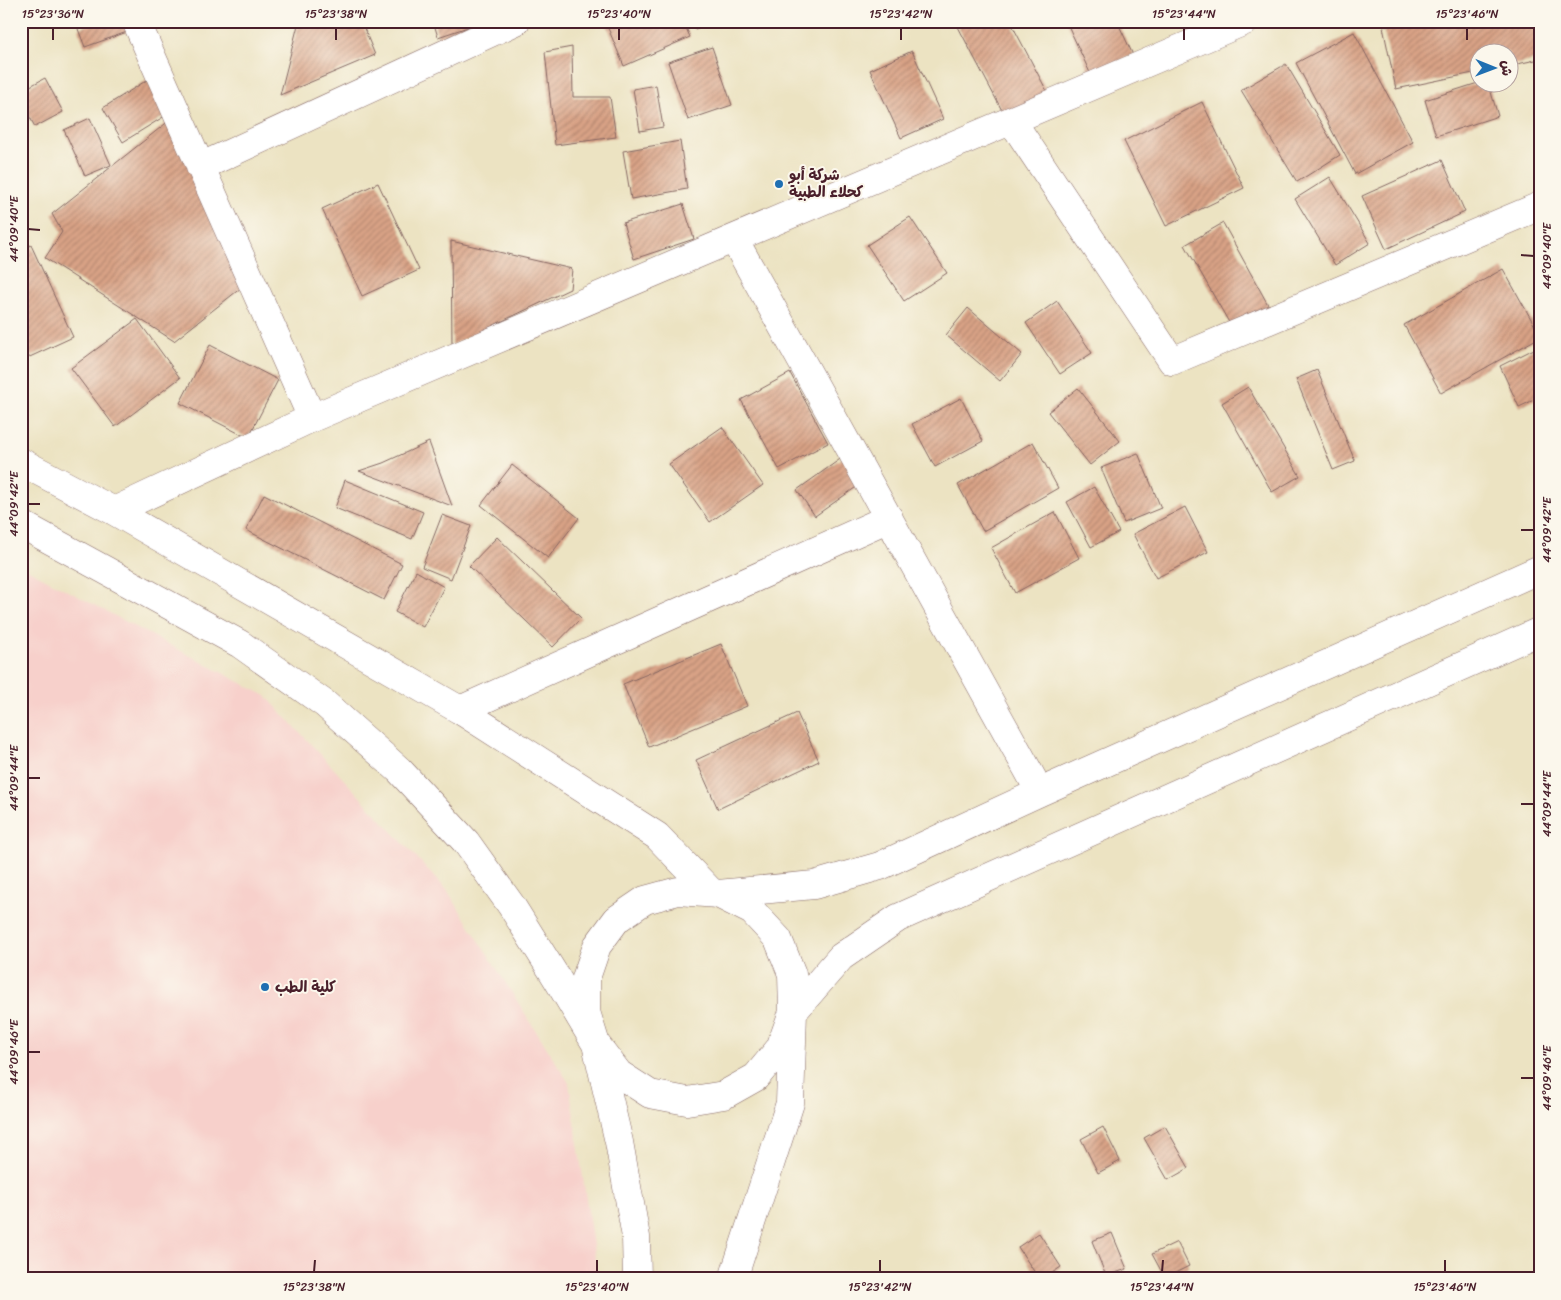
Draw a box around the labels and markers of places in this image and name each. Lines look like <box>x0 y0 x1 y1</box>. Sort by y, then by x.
place label: شركة أبو كحلاء الطبية <box>788 162 864 205</box>
marker: شركة أبو كحلاء الطبية <box>773 178 785 190</box>
place label: كلية الطب <box>275 974 336 1000</box>
marker: كلية الطب <box>259 981 271 993</box>

